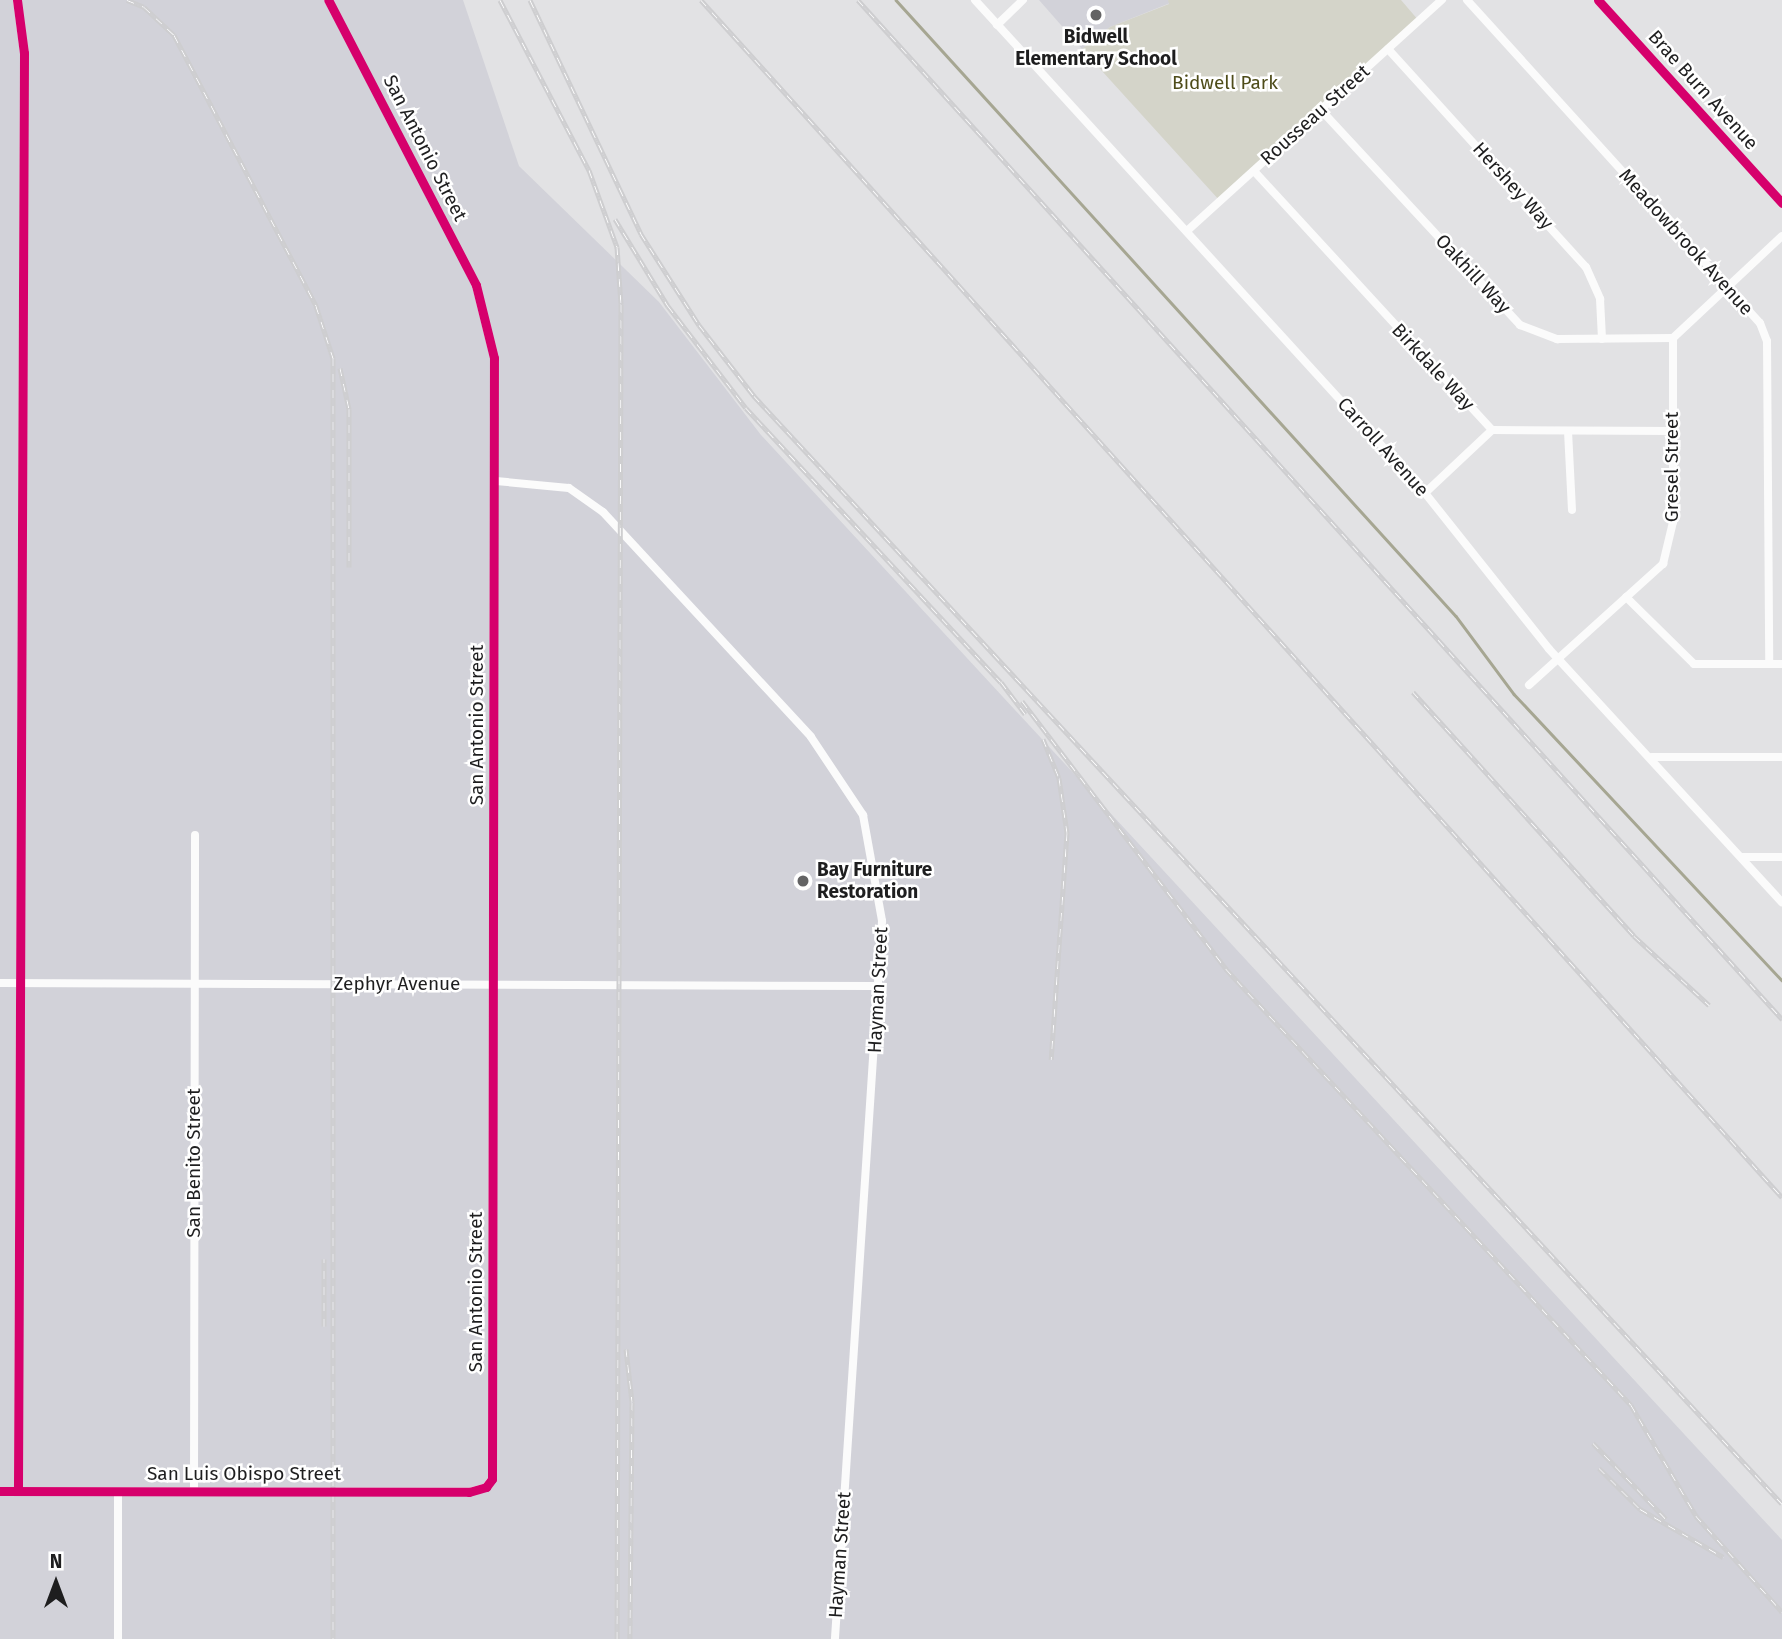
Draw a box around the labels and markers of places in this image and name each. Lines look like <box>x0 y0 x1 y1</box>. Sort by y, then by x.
marker: Bidwell Elementary School <box>1088 7 1104 23</box>
place label: Bidwell Elementary School <box>1015 26 1177 70</box>
place label: Bay Furniture Restoration <box>817 859 932 903</box>
marker: Bay Furniture Restoration <box>795 873 811 889</box>

